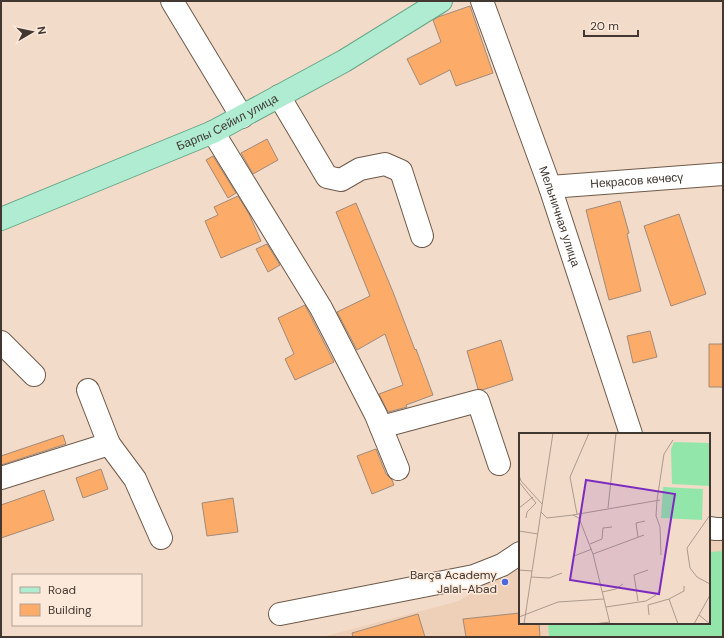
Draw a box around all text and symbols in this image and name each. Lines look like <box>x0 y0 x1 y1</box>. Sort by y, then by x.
north arrow <box>12 12 52 52</box>
scale bar <box>584 12 638 38</box>
text: 20 m <box>590 18 619 34</box>
text: N <box>34 25 49 35</box>
street label: Барпы Сейил улица <box>174 90 281 154</box>
street label: Мельничная улица <box>535 164 584 269</box>
street label: Некрасов көчөсү <box>590 169 684 192</box>
inset map <box>519 433 710 624</box>
place label: Barça Academy Jalal-Abad <box>410 567 497 597</box>
legend <box>12 574 142 626</box>
marker: Barça Academy Jalal-Abad <box>500 577 510 587</box>
text: Road <box>48 582 76 598</box>
text: Building <box>48 602 92 618</box>

